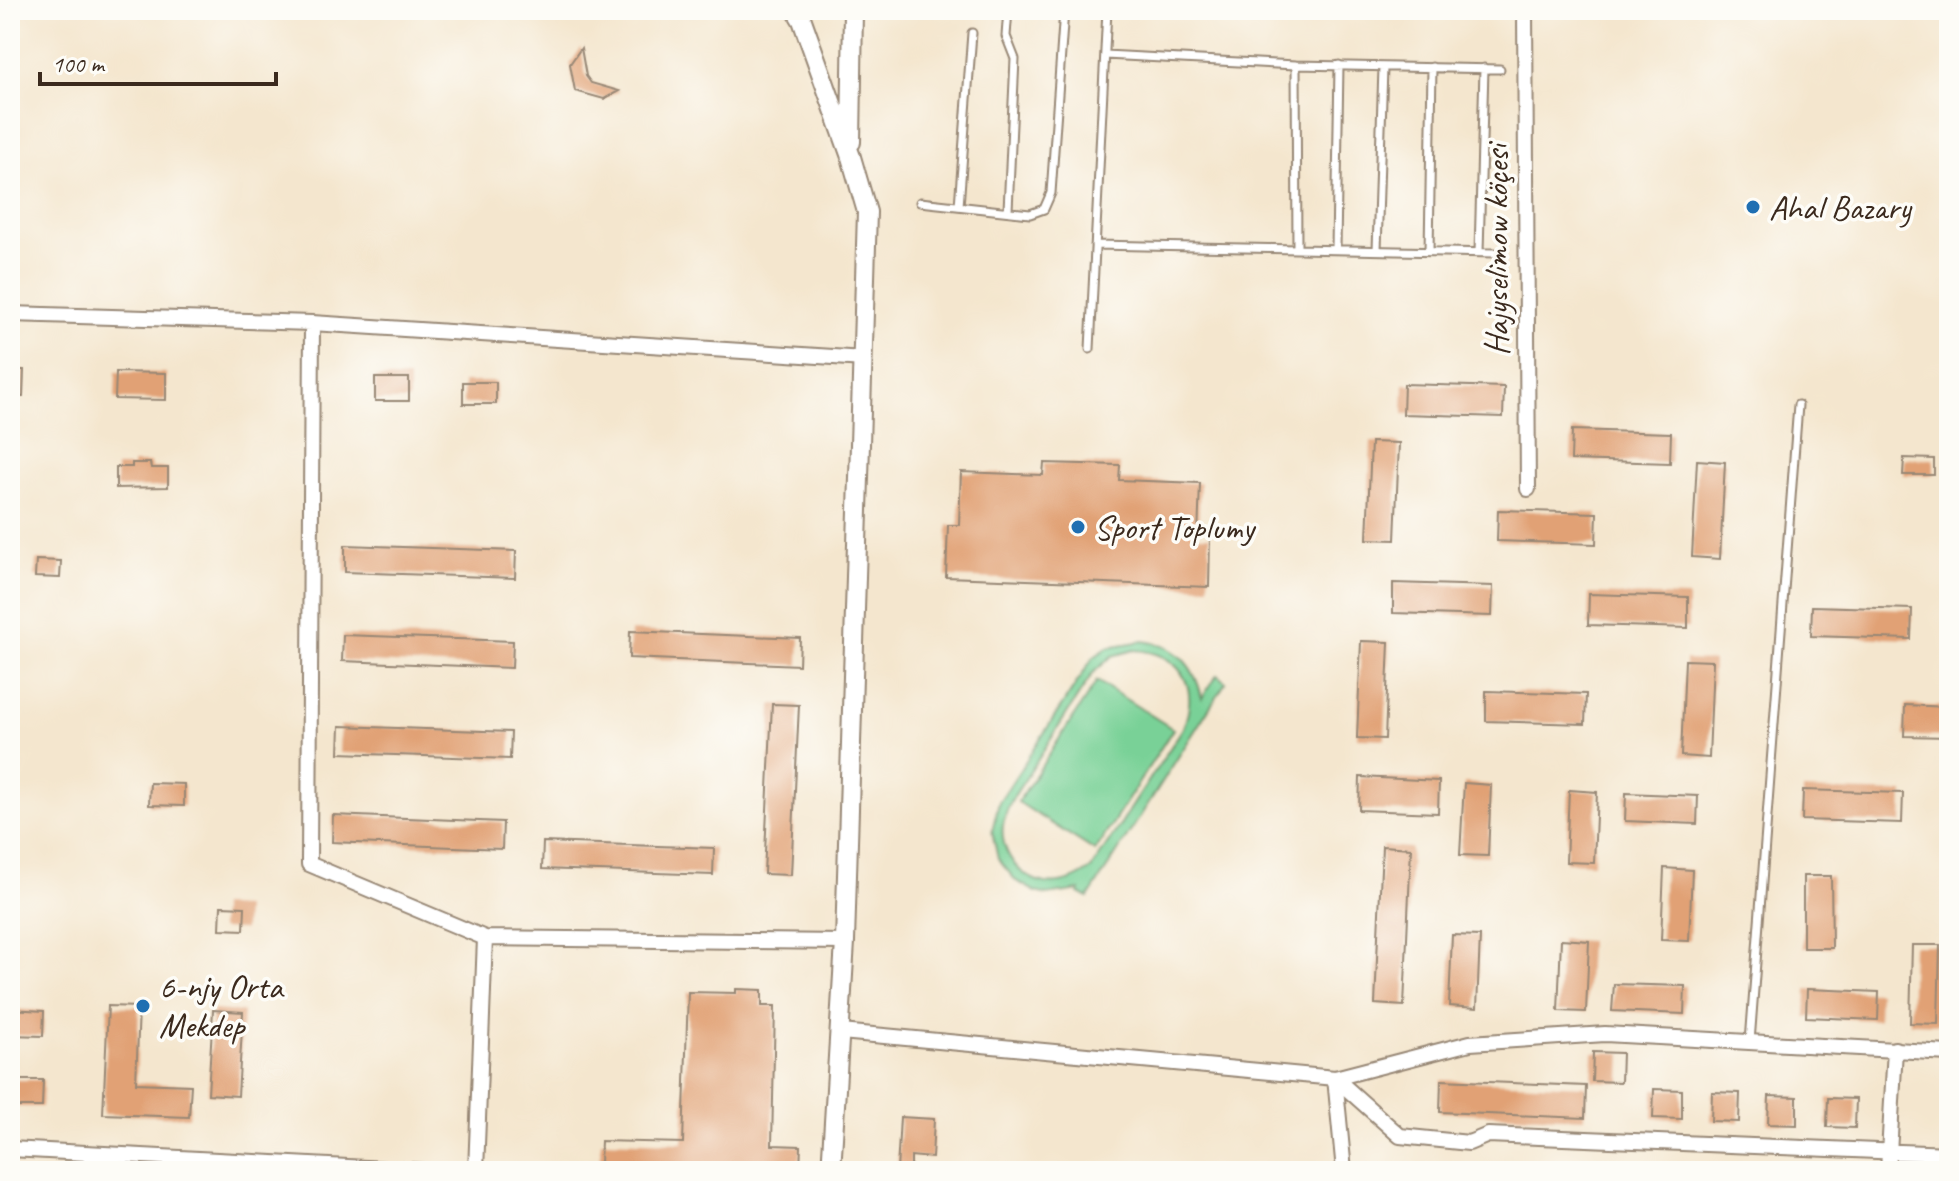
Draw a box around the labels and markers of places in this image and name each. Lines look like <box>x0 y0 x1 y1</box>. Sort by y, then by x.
place label: Ahal Bazary <box>1769 186 1913 229</box>
marker: Ahal Bazary <box>1744 198 1762 216</box>
place label: Sport Toplumy <box>1094 506 1256 549</box>
marker: Sport Toplumy <box>1069 518 1087 536</box>
place label: 6-njy Orta Mekdep <box>159 965 285 1047</box>
marker: 6-njy Orta Mekdep <box>134 997 152 1015</box>

